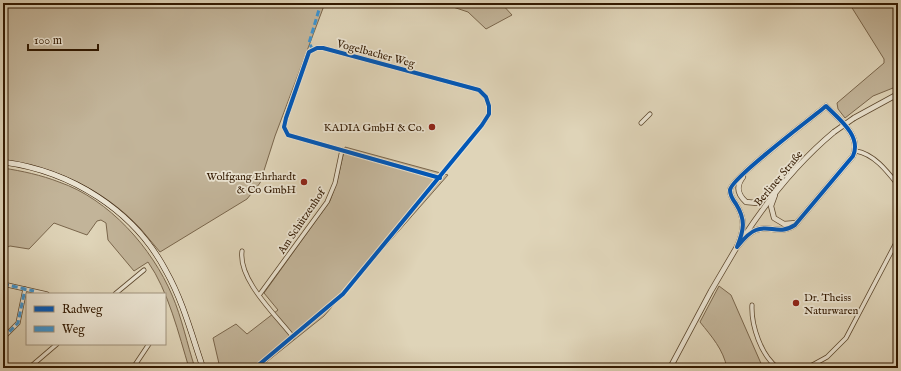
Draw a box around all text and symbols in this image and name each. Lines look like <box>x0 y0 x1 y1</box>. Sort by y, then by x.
scale bar <box>28 26 98 52</box>
text: 100 m <box>34 33 62 48</box>
street label: Vogelbacher Weg <box>334 37 417 71</box>
place label: KADIA GmbH & Co. <box>324 121 424 135</box>
marker: KADIA GmbH & Co. <box>427 122 437 132</box>
street label: Berliner Straße <box>751 148 806 209</box>
place label: Wolfgang Ehrhardt & Co GmbH <box>206 170 297 197</box>
marker: Wolfgang Ehrhardt & Co GmbH <box>299 177 309 187</box>
street label: Am Schützenhof <box>274 185 330 258</box>
place label: Dr. Theiss Naturwaren <box>804 291 859 318</box>
legend <box>26 293 166 345</box>
marker: Dr. Theiss Naturwaren <box>791 298 801 308</box>
text: Radweg <box>62 302 103 317</box>
text: Weg <box>62 322 85 337</box>

